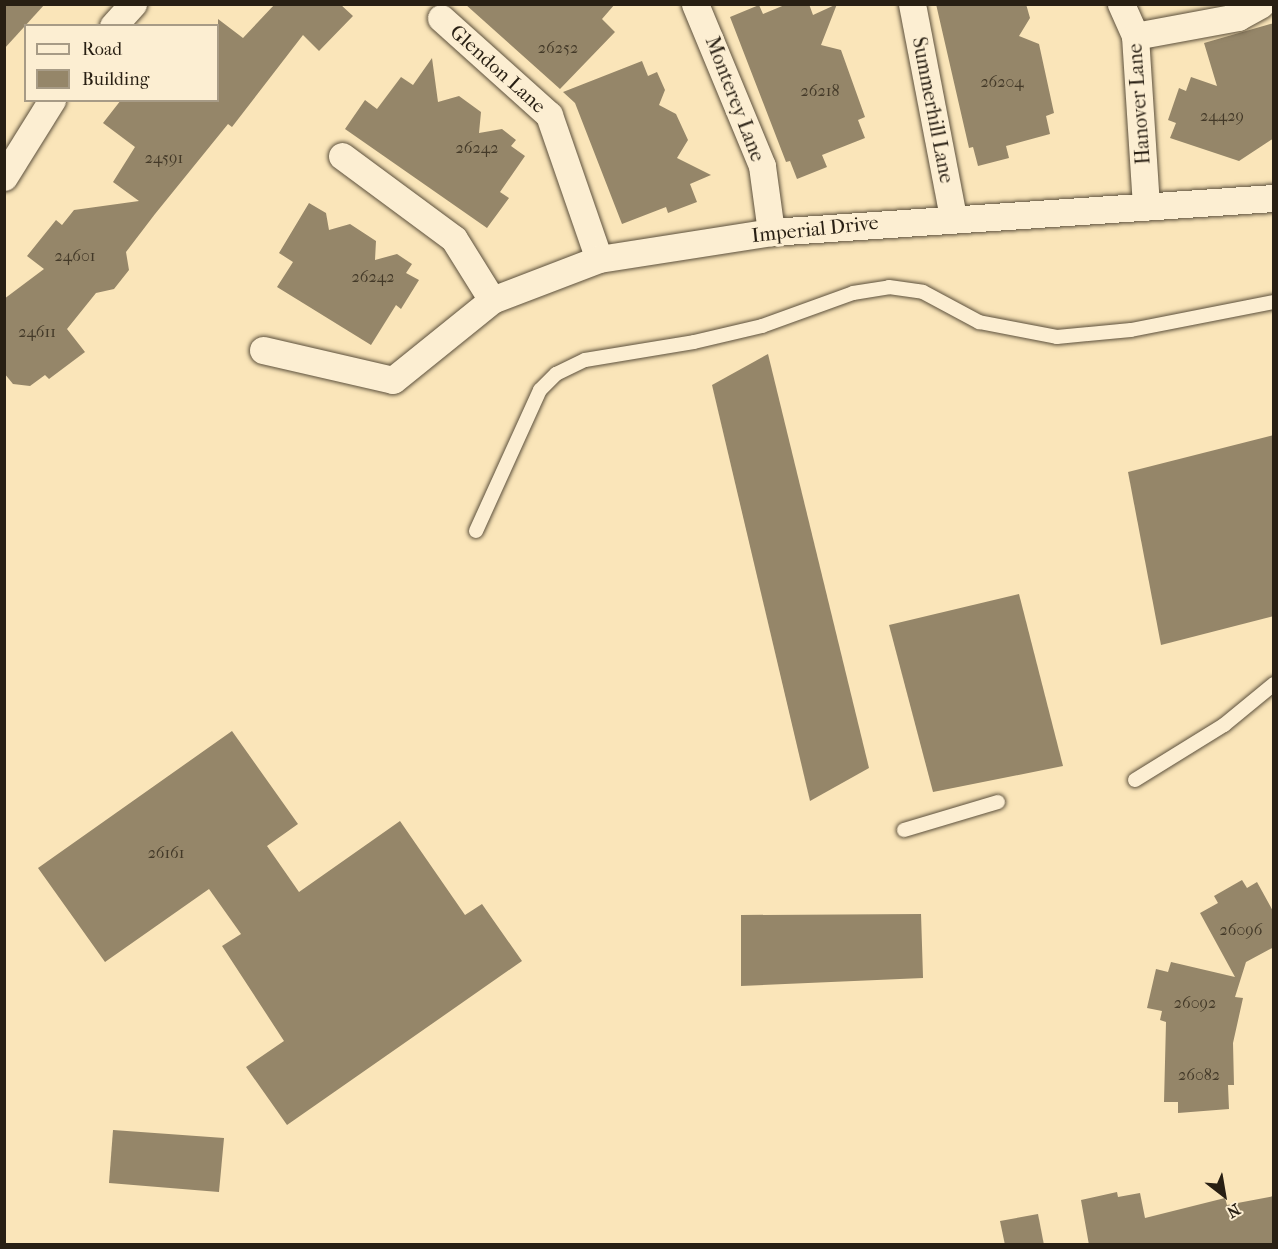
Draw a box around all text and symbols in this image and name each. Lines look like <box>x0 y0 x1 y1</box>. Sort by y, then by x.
street label: Glendon Lane <box>445 20 551 118</box>
legend <box>24 24 219 102</box>
street label: Monterey Lane <box>700 33 770 165</box>
street label: Summerhill Lane <box>907 35 959 185</box>
house number: 26252 <box>538 38 578 58</box>
text: Road <box>82 39 122 60</box>
street label: Hanover Lane <box>1123 43 1155 165</box>
text: Building <box>82 69 149 90</box>
house number: 26204 <box>980 72 1024 92</box>
house number: 26218 <box>801 81 839 101</box>
house number: 24429 <box>1200 106 1244 126</box>
house number: 26242 <box>456 138 498 158</box>
house number: 24591 <box>145 148 183 168</box>
street label: Imperial Drive <box>750 210 880 248</box>
house number: 24601 <box>55 246 95 266</box>
house number: 26242 <box>352 267 394 287</box>
house number: 24611 <box>18 322 56 342</box>
house number: 26161 <box>148 843 184 863</box>
house number: 26096 <box>1220 920 1262 940</box>
house number: 26092 <box>1174 993 1216 1013</box>
house number: 26082 <box>1178 1065 1220 1085</box>
north arrow <box>1194 1165 1254 1225</box>
text: N <box>1223 1200 1244 1222</box>

